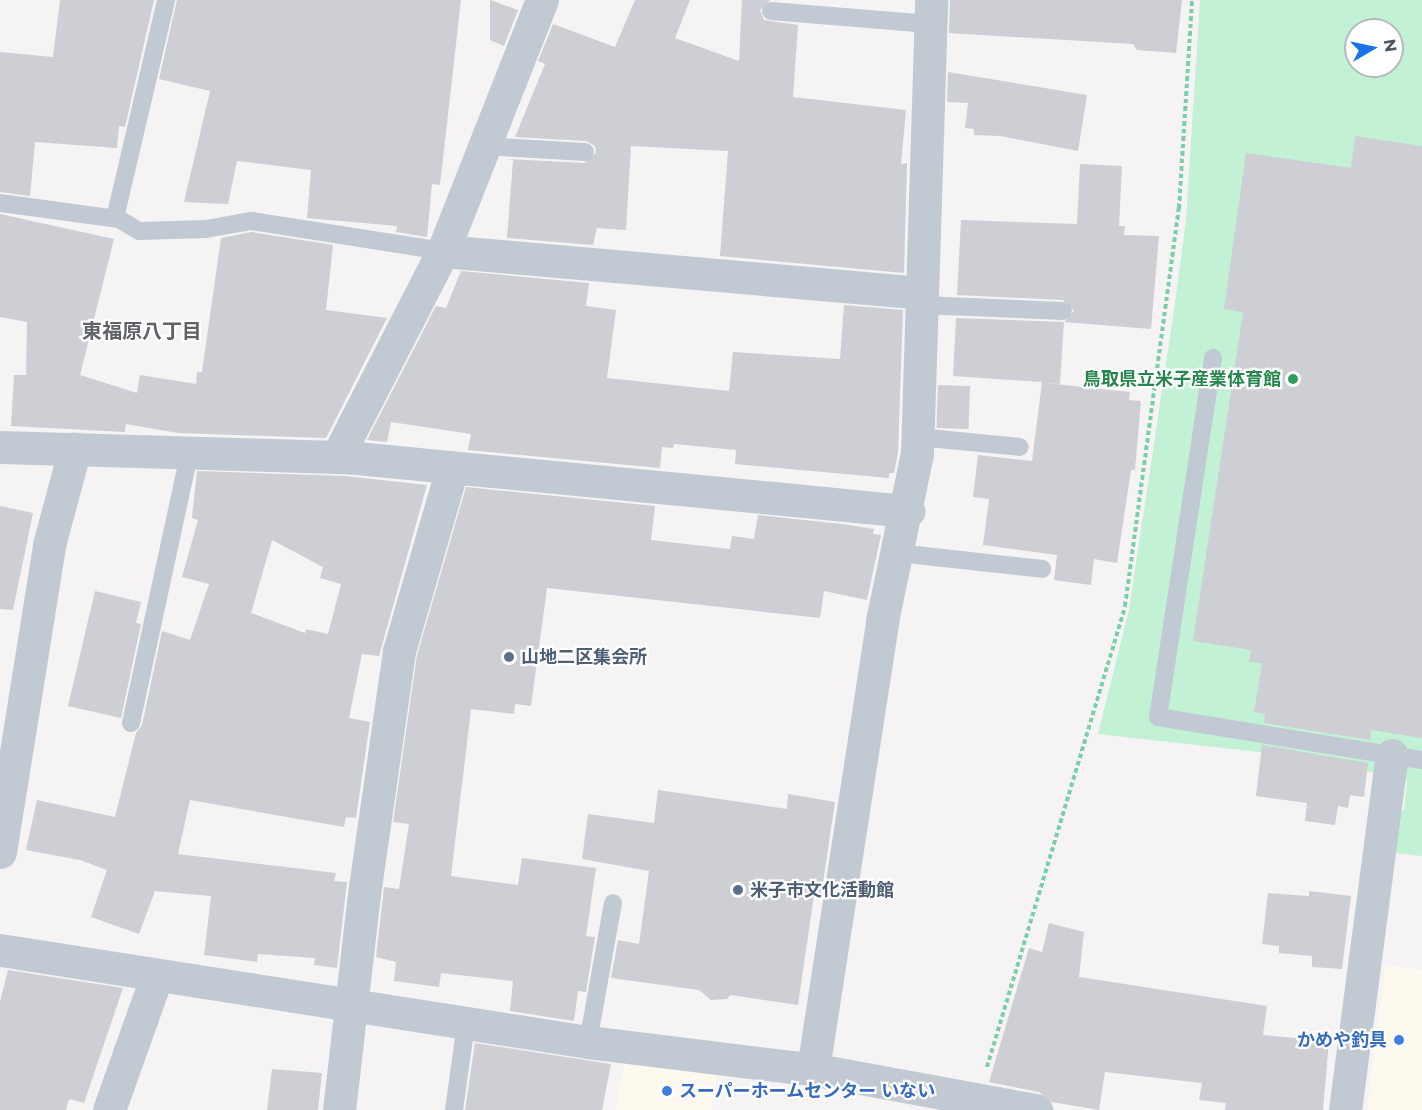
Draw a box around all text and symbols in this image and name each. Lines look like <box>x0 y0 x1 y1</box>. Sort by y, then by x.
north arrow <box>1344 18 1404 78</box>
text: N <box>1380 38 1401 53</box>
district label: 東福原八丁目 <box>82 319 202 343</box>
place label: 鳥取県立米子産業体育館 <box>1083 368 1281 390</box>
marker: 鳥取県立米子産業体育館 <box>1286 372 1300 386</box>
place label: 山地二区集会所 <box>521 646 647 668</box>
marker: 山地二区集会所 <box>502 650 516 664</box>
place label: 米子市文化活動館 <box>750 879 894 901</box>
marker: 米子市文化活動館 <box>731 883 745 897</box>
place label: かめや釣具 <box>1297 1029 1387 1051</box>
marker: かめや釣具 <box>1392 1033 1406 1047</box>
place label: スーパーホームセンター いない <box>679 1080 936 1102</box>
marker: スーパーホームセンター いない <box>660 1084 674 1098</box>

